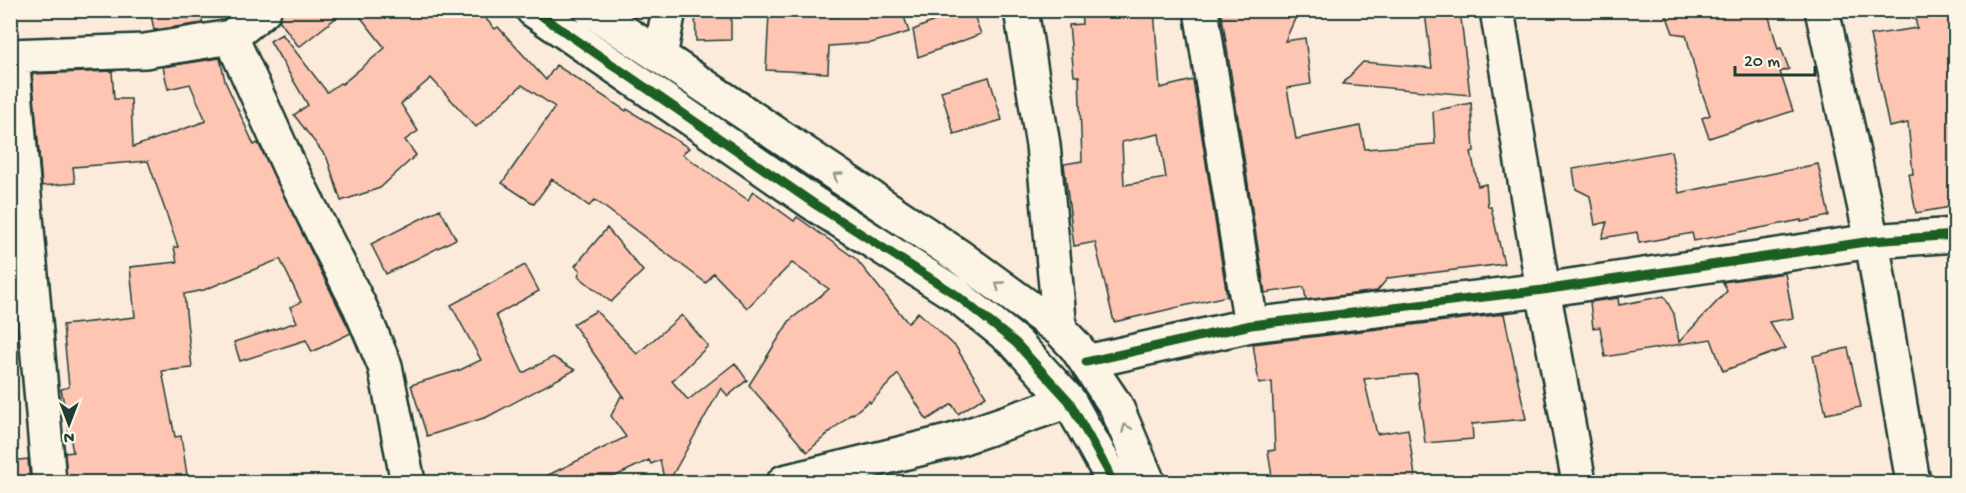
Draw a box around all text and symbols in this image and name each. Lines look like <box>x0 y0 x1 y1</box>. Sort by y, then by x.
scale bar <box>1735 39 1814 77</box>
text: 20 m <box>1744 52 1780 73</box>
one-way arrow <box>833 172 844 183</box>
one-way arrow <box>994 282 1005 293</box>
north arrow <box>39 394 99 454</box>
one-way arrow <box>1121 424 1133 435</box>
text: N <box>63 426 74 445</box>

